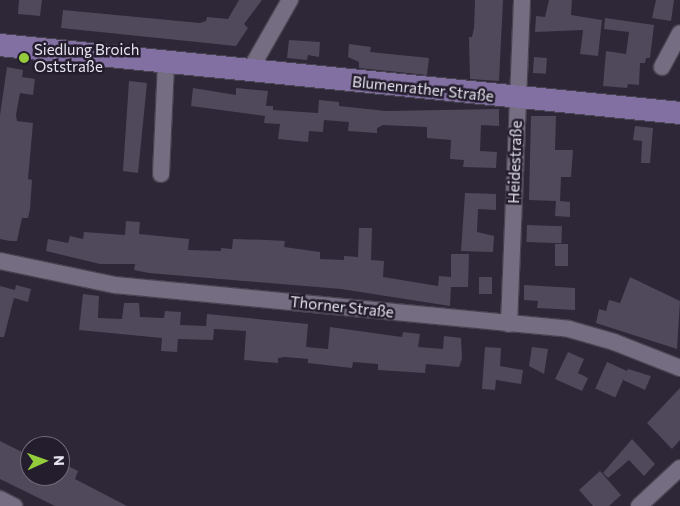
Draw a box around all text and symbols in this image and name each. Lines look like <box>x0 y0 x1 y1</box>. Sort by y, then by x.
place label: Siedlung Broich Oststraße <box>34 40 139 75</box>
marker: Siedlung Broich Oststraße <box>18 52 30 64</box>
street label: Blumenrather Straße <box>351 73 495 105</box>
street label: Heidestraße <box>505 120 525 204</box>
street label: Thorner Straße <box>289 293 395 321</box>
north arrow <box>20 436 70 486</box>
text: N <box>51 455 68 466</box>

